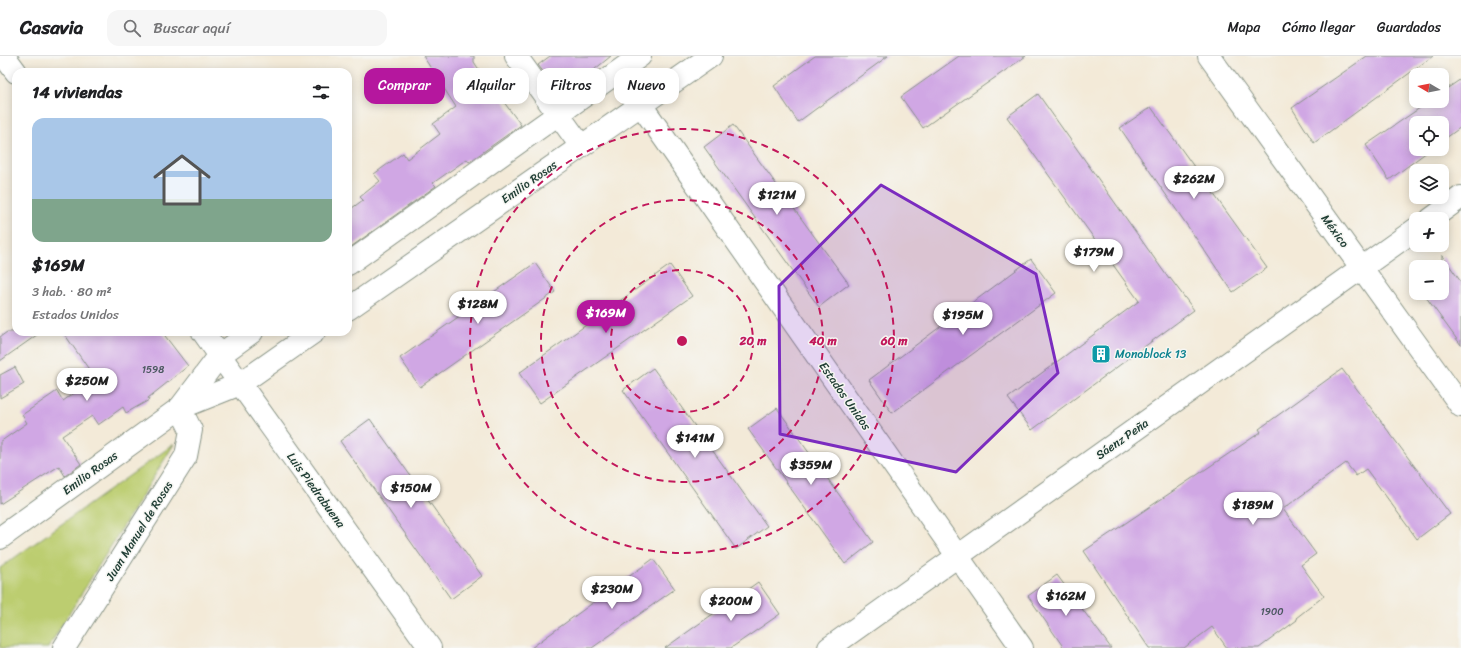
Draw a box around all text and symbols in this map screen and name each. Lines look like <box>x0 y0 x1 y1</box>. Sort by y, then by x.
search box <box>107 10 387 46</box>
text: Casavia <box>20 11 83 44</box>
text: Buscar aquí <box>153 15 230 41</box>
text: Mapa <box>1227 15 1260 40</box>
text: Cómo llegar <box>1282 15 1355 40</box>
text: Guardados <box>1377 15 1441 40</box>
icon: search <box>121 17 143 39</box>
chip: Comprar <box>364 68 445 104</box>
chip: Alquilar <box>453 68 529 104</box>
chip: Filtros <box>537 68 606 104</box>
chip: Nuevo <box>614 68 679 104</box>
north arrow <box>1409 68 1449 108</box>
map controls <box>1409 68 1449 300</box>
text: 14 viviendas <box>32 77 122 107</box>
icon: filters <box>310 81 332 103</box>
button: locate <box>1409 116 1449 156</box>
icon: home <box>146 144 218 216</box>
street label: Emilio Rosas <box>496 154 562 210</box>
button: layers <box>1409 164 1449 204</box>
pin: $262M <box>1166 166 1222 200</box>
text: $262M <box>1173 167 1215 190</box>
pin: $121M <box>749 182 805 216</box>
text: $121M <box>758 183 796 206</box>
street label: México <box>1315 209 1355 253</box>
button: + <box>1409 212 1449 252</box>
pin: $179M <box>1066 239 1122 273</box>
text: $179M <box>1074 240 1114 263</box>
text: $169M <box>32 250 85 280</box>
button: − <box>1409 260 1449 300</box>
text: 3 hab. · 80 m² <box>32 280 112 303</box>
pin: $128M <box>450 291 506 325</box>
text: $128M <box>458 292 498 315</box>
pin: $169M <box>578 300 634 334</box>
text: $169M <box>586 301 626 324</box>
pin: $195M <box>935 302 991 336</box>
text: Estados Unidos <box>32 303 119 326</box>
text: $195M <box>943 303 983 326</box>
text: 20 m <box>739 330 767 352</box>
text: 40 m <box>808 330 837 352</box>
text: 60 m <box>880 330 908 352</box>
centre of rings <box>675 334 689 348</box>
building icon: Monoblock 13 <box>1090 343 1112 365</box>
place label: Monoblock 13 <box>1115 343 1187 365</box>
street label: Estados Unidos <box>813 357 877 436</box>
house number: 1598 <box>142 361 164 379</box>
pin: $250M <box>59 368 115 402</box>
text: $250M <box>65 369 109 392</box>
street label: Sáenz Peña <box>1091 413 1153 465</box>
pin: $141M <box>667 425 723 459</box>
text: $141M <box>676 426 714 449</box>
street label: Emilio Rosas <box>57 445 123 501</box>
street label: Luis Piedrabuena <box>281 447 352 533</box>
pin: $359M <box>783 452 839 486</box>
text: $359M <box>790 453 832 476</box>
pin: $150M <box>383 475 439 509</box>
street label: Juan Manuel de Rosas <box>99 476 179 586</box>
text: $150M <box>390 476 432 499</box>
pin: $189M <box>1225 492 1281 526</box>
text: $189M <box>1233 493 1273 516</box>
pin: $230M <box>584 576 640 610</box>
text: $230M <box>591 577 633 600</box>
pin: $162M <box>1038 583 1094 617</box>
text: $162M <box>1046 584 1086 607</box>
pin: $200M <box>703 588 759 622</box>
text: $200M <box>709 589 753 612</box>
house number: 1900 <box>1260 603 1284 621</box>

